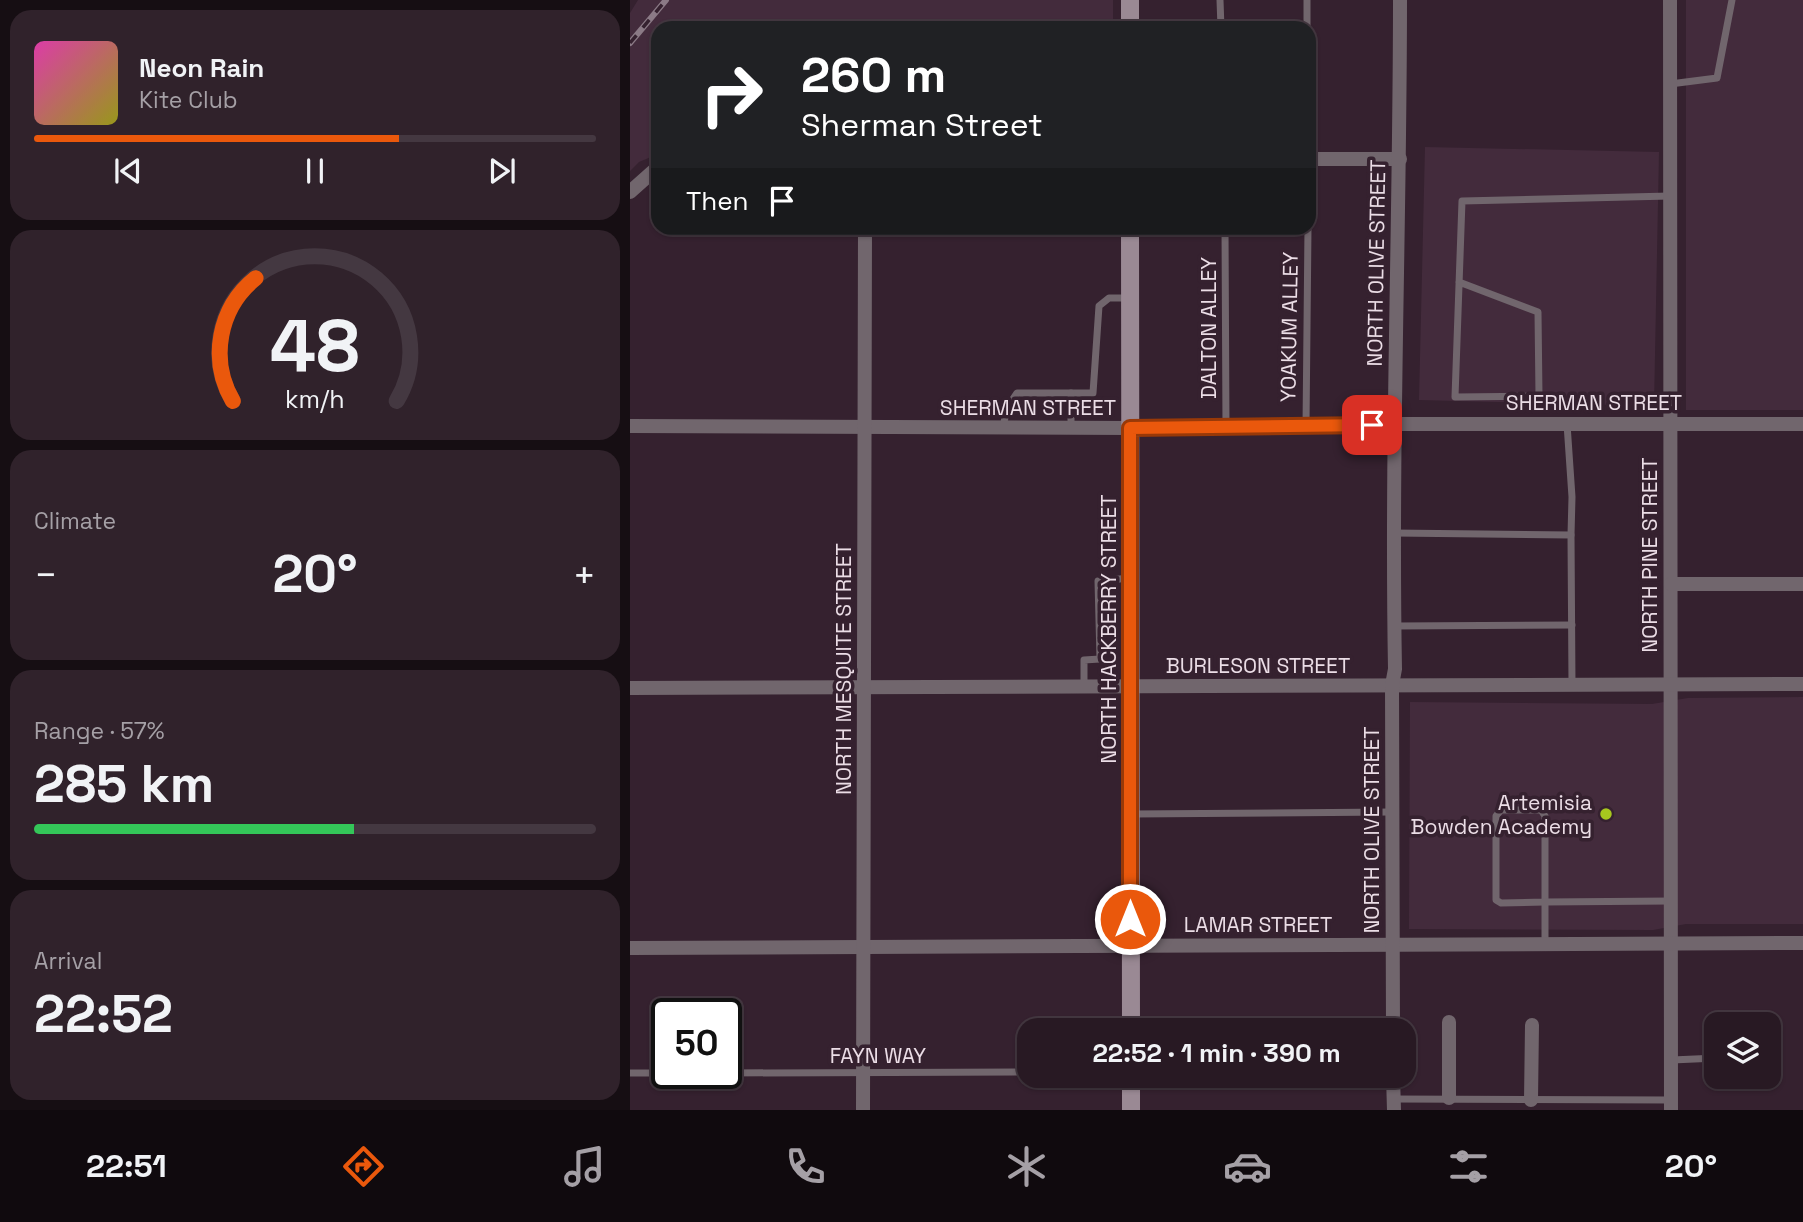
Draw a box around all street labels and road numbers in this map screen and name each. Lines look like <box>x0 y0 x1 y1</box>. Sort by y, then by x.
street label: NORTH OLIVE STREET <box>1361 159 1391 367</box>
street label: YOAKUM ALLEY <box>1274 251 1304 402</box>
street label: DALTON ALLEY <box>1195 257 1222 399</box>
street label: SHERMAN STREET <box>1506 389 1682 416</box>
street label: SHERMAN STREET <box>940 394 1116 421</box>
street label: NORTH PINE STREET <box>1636 457 1663 653</box>
street label: NORTH HACKBERRY STREET <box>1095 494 1122 764</box>
street label: NORTH MESQUITE STREET <box>830 543 857 795</box>
street label: BURLESON STREET <box>1166 652 1350 679</box>
street label: NORTH OLIVE STREET <box>1358 726 1385 934</box>
street label: LAMAR STREET <box>1184 911 1332 938</box>
street label: FAYN WAY <box>830 1042 926 1069</box>

